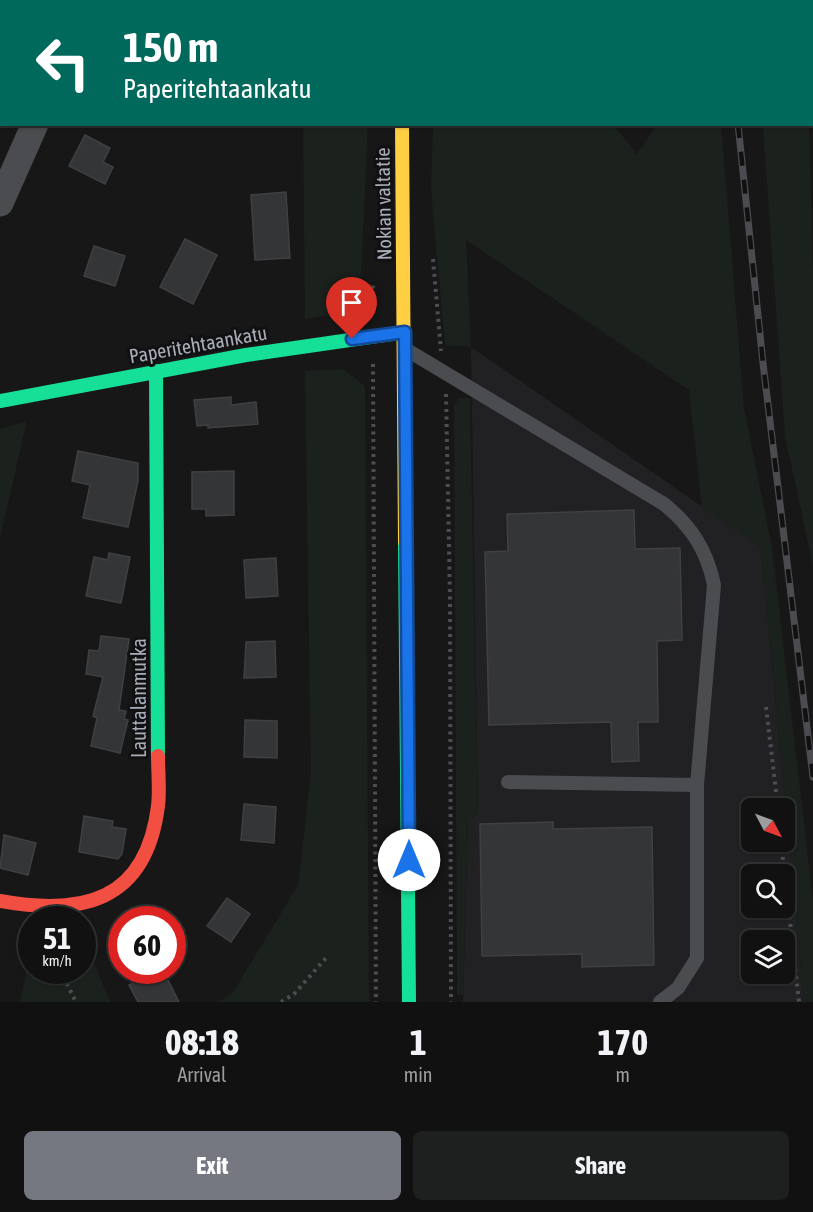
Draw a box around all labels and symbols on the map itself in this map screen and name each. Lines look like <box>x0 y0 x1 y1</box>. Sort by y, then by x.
street label: Nokian valtatie <box>371 147 395 261</box>
pin <box>326 277 377 339</box>
street label: Paperitehtaankatu <box>127 321 269 367</box>
street label: Lauttalanmutka <box>127 638 150 758</box>
north arrow <box>741 798 795 852</box>
position arrow <box>377 828 441 892</box>
speed limit sign: 60 <box>108 906 186 984</box>

